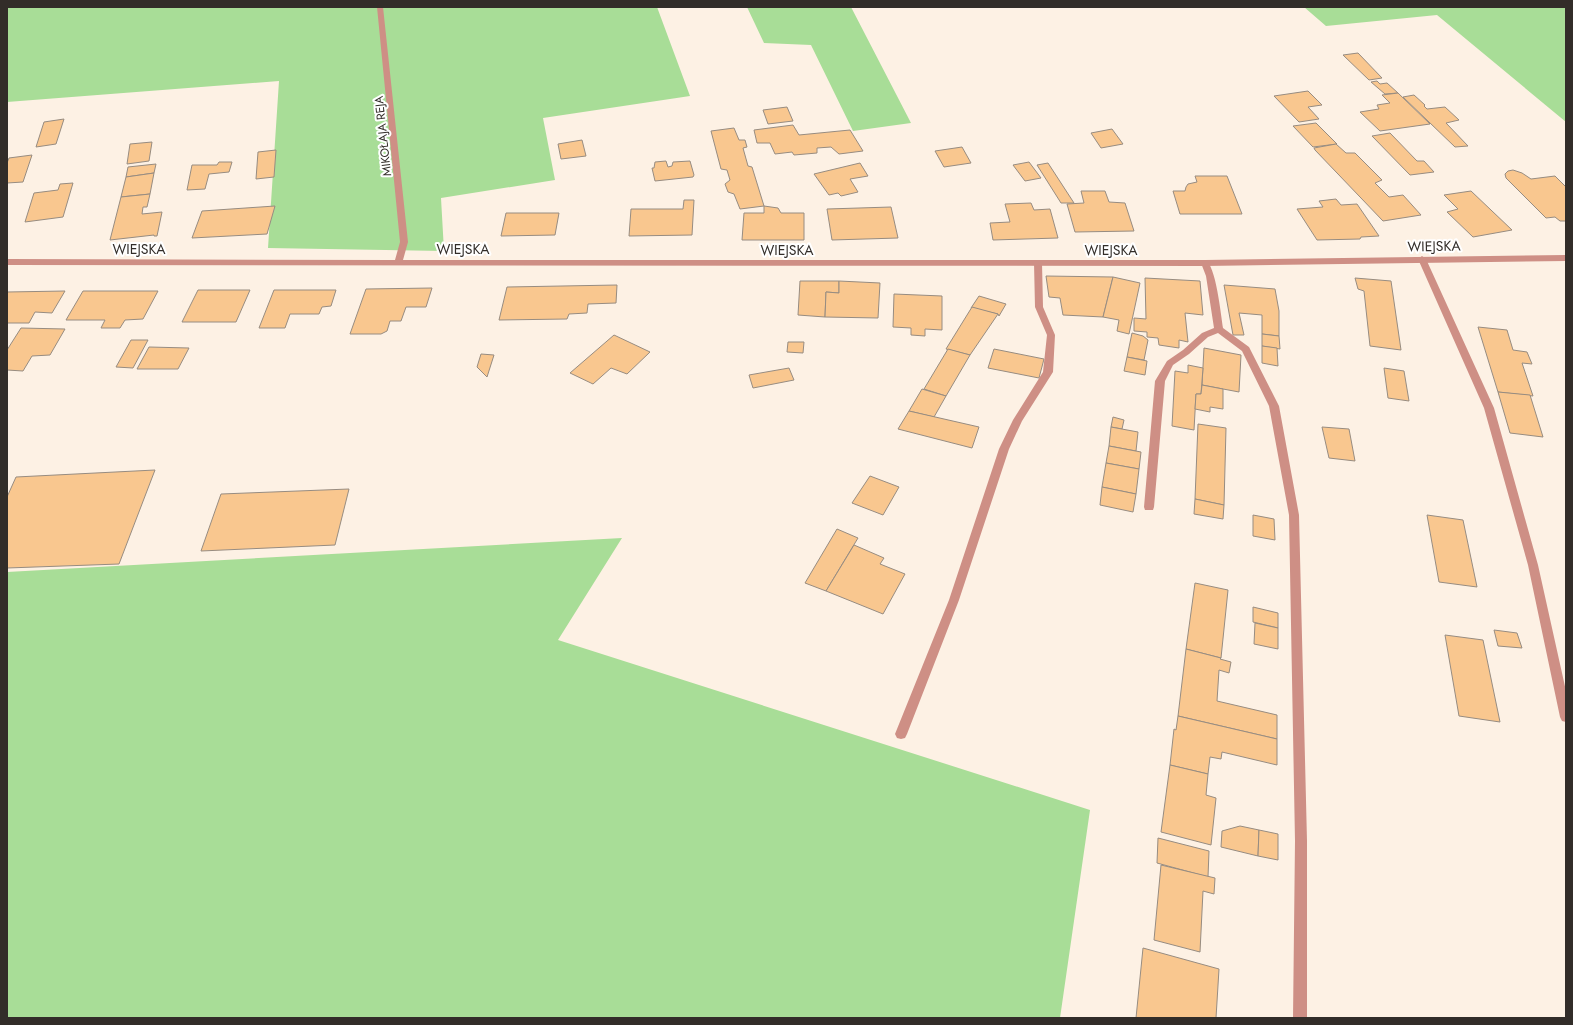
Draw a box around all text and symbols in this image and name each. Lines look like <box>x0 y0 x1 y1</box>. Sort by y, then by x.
street label: MIKOŁAJA REJA <box>370 95 396 177</box>
street label: WIEJSKA <box>1407 236 1462 256</box>
street label: WIEJSKA <box>112 239 166 259</box>
street label: WIEJSKA <box>436 239 490 259</box>
street label: WIEJSKA <box>760 240 814 260</box>
street label: WIEJSKA <box>1084 240 1138 260</box>

